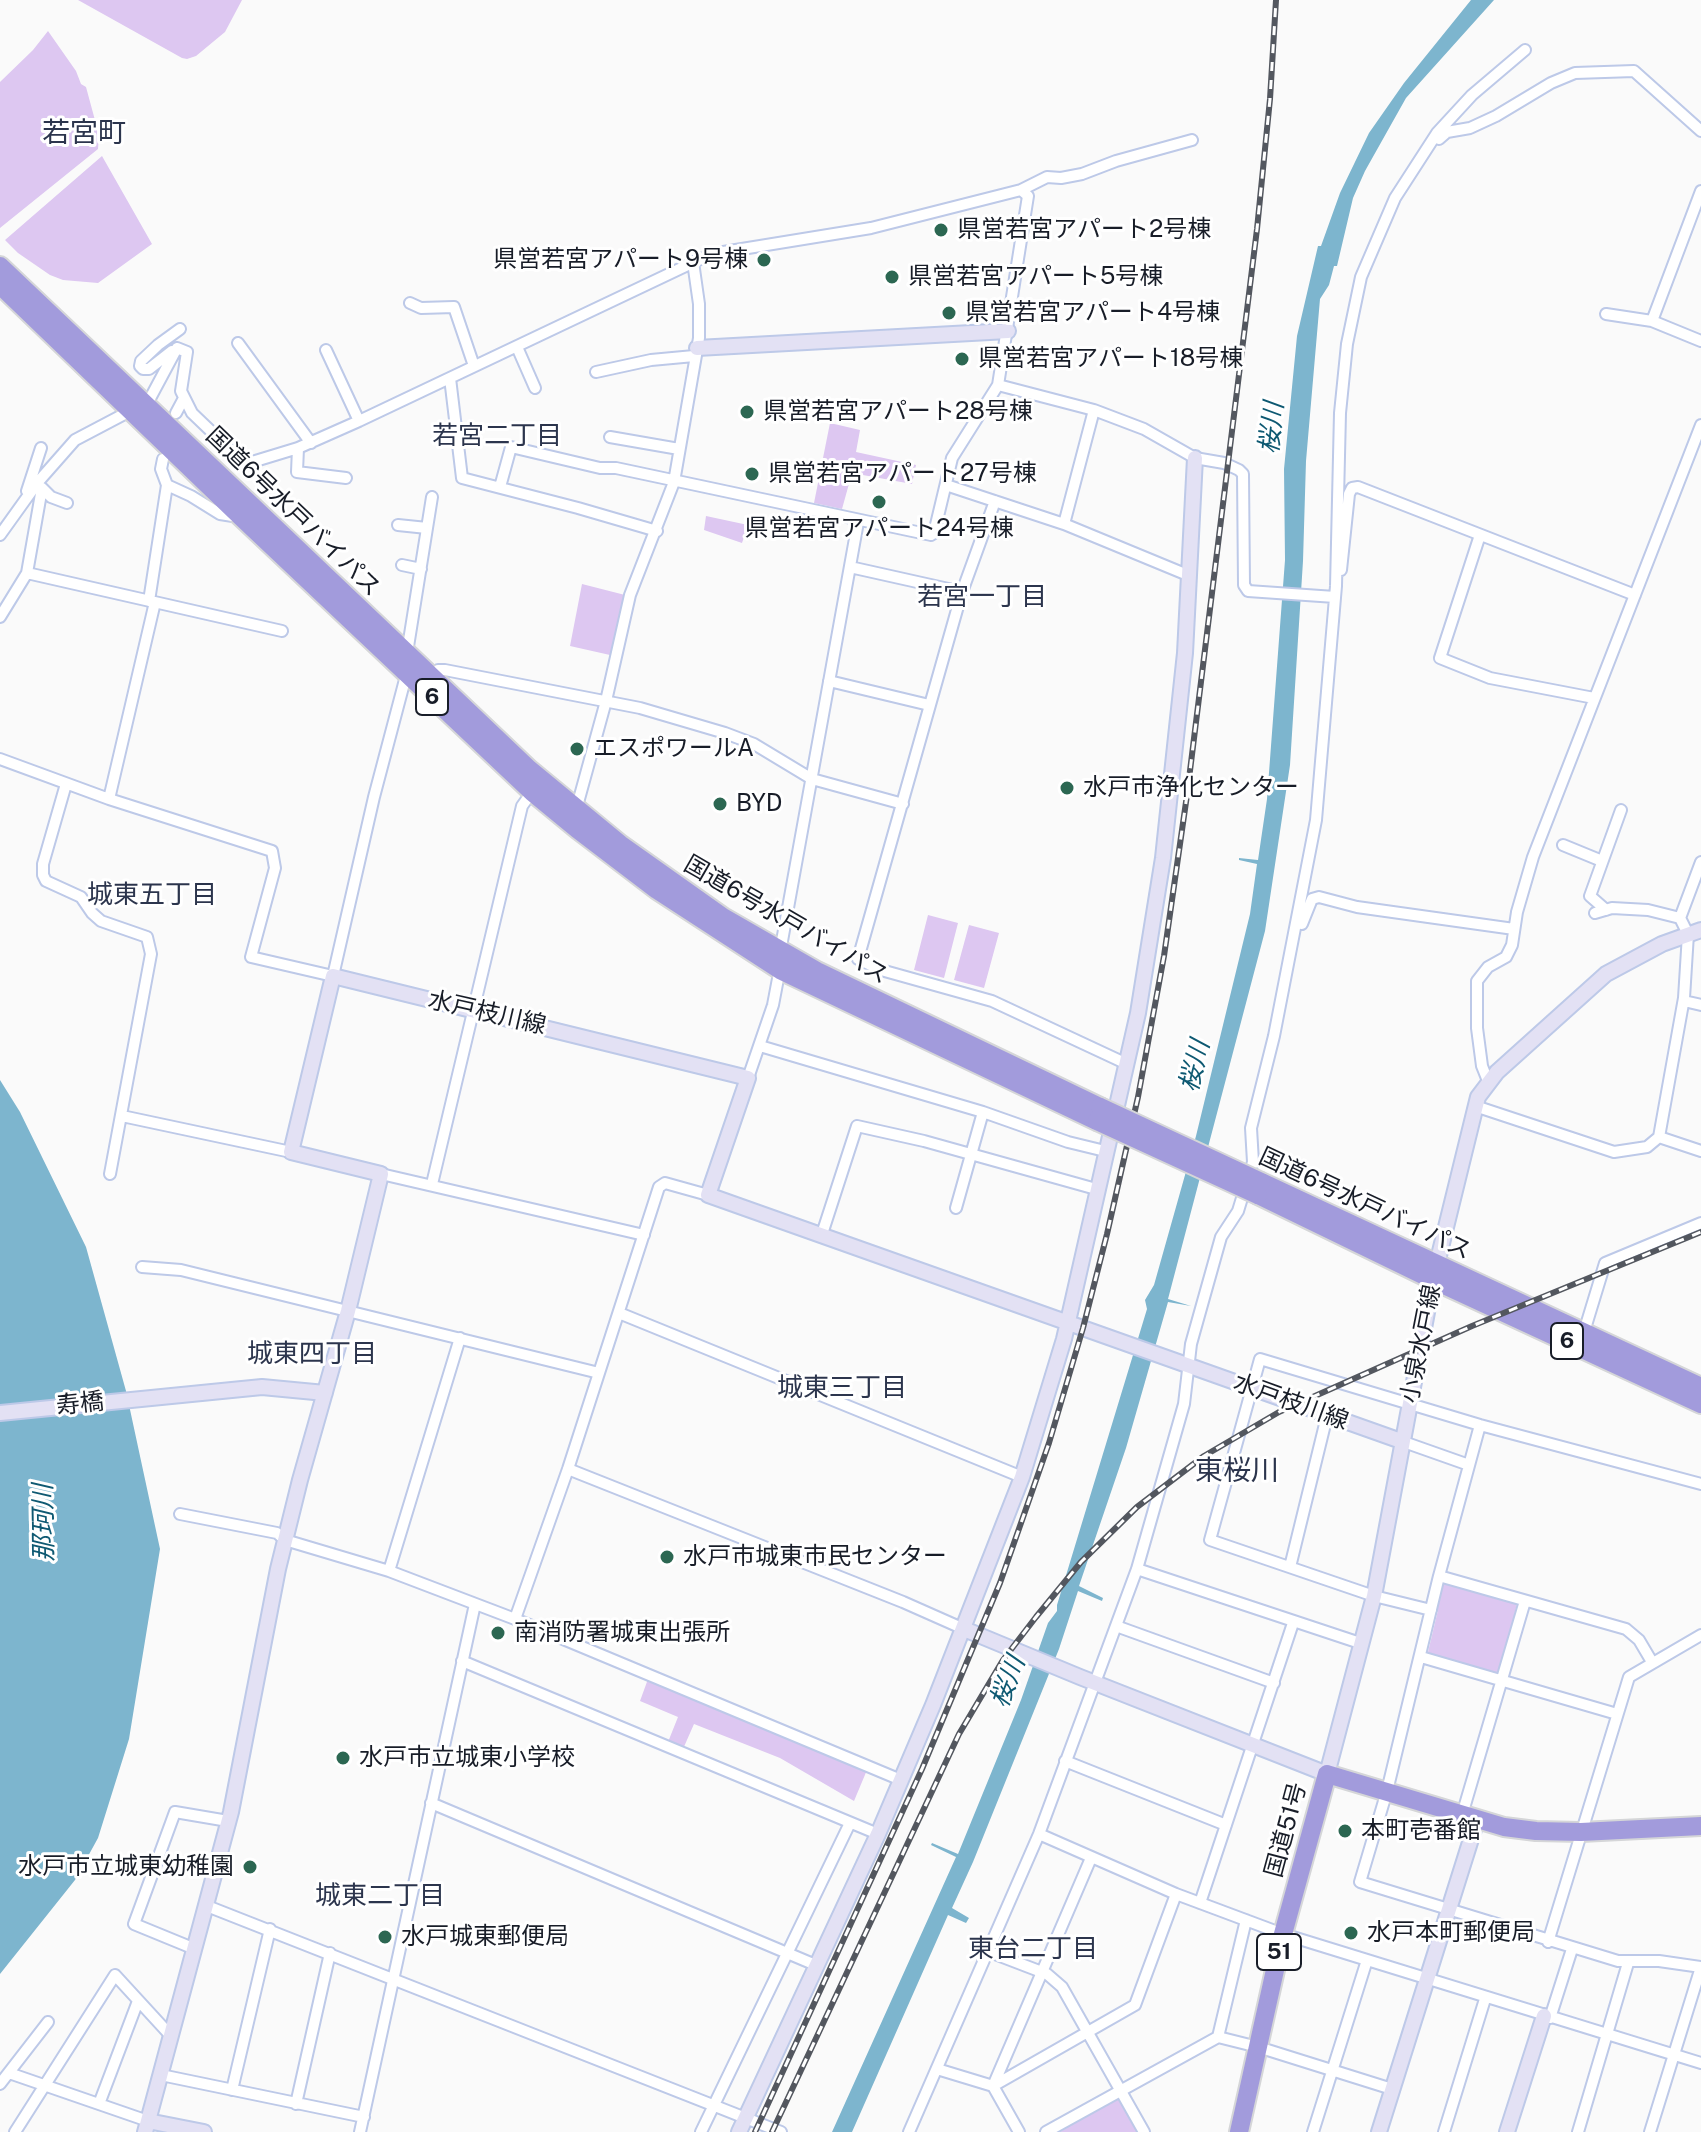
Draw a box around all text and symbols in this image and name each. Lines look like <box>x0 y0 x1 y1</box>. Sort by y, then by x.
district label: 若宮町 <box>42 116 126 150</box>
place label: 県営若宮アパート2号棟 <box>957 216 1211 244</box>
marker: 県営若宮アパート2号棟 <box>932 221 950 239</box>
place label: 県営若宮アパート9号棟 <box>493 246 748 274</box>
marker: 県営若宮アパート9号棟 <box>755 251 773 269</box>
place label: 県営若宮アパート5号棟 <box>908 263 1163 291</box>
marker: 県営若宮アパート5号棟 <box>883 268 901 286</box>
place label: 県営若宮アパート4号棟 <box>965 299 1220 327</box>
marker: 県営若宮アパート4号棟 <box>940 304 958 322</box>
place label: 県営若宮アパート18号棟 <box>978 345 1243 373</box>
marker: 県営若宮アパート18号棟 <box>953 350 971 368</box>
place label: 県営若宮アパート28号棟 <box>763 398 1033 426</box>
water label: 桜川 <box>1254 401 1290 455</box>
marker: 県営若宮アパート28号棟 <box>738 403 756 421</box>
district label: 若宮二丁目 <box>432 420 562 452</box>
street label: 国道6号水戸バイパス <box>200 421 386 603</box>
place label: 県営若宮アパート27号棟 <box>768 460 1037 488</box>
marker: 県営若宮アパート27号棟 <box>743 465 761 483</box>
marker: 県営若宮アパート24号棟 <box>870 493 888 511</box>
place label: 県営若宮アパート24号棟 <box>744 515 1014 543</box>
district label: 若宮一丁目 <box>917 581 1047 613</box>
road number: 6 <box>416 679 448 715</box>
place label: エスポワールA <box>593 735 754 763</box>
marker: エスポワールA <box>568 740 586 758</box>
place label: 水戸市浄化センター <box>1083 774 1299 802</box>
marker: 水戸市浄化センター <box>1058 779 1076 797</box>
place label: BYD <box>736 790 782 818</box>
marker: BYD <box>711 795 729 813</box>
street label: 国道6号水戸バイパス <box>679 850 893 990</box>
district label: 城東五丁目 <box>87 879 217 911</box>
street label: 水戸枝川線 <box>425 985 549 1041</box>
water label: 桜川 <box>1174 1037 1216 1095</box>
street label: 国道6号水戸バイパス <box>1254 1142 1476 1266</box>
street label: 小泉水戸線 <box>1395 1282 1447 1406</box>
road number: 6 <box>1551 1323 1583 1359</box>
district label: 城東四丁目 <box>247 1338 377 1370</box>
street label: 水戸枝川線 <box>1230 1368 1352 1436</box>
district label: 城東三丁目 <box>777 1372 907 1404</box>
street label: 寿橋 <box>55 1387 105 1421</box>
district label: 東桜川 <box>1195 1454 1279 1488</box>
water label: 那珂川 <box>28 1484 60 1562</box>
place label: 水戸市城東市民センター <box>683 1543 947 1571</box>
marker: 水戸市城東市民センター <box>658 1548 676 1566</box>
place label: 南消防署城東出張所 <box>514 1619 730 1647</box>
marker: 南消防署城東出張所 <box>489 1624 507 1642</box>
water label: 桜川 <box>984 1652 1032 1712</box>
place label: 水戸市立城東小学校 <box>359 1744 575 1772</box>
marker: 水戸市立城東小学校 <box>334 1749 352 1767</box>
street label: 国道51号 <box>1260 1779 1312 1881</box>
place label: 本町壱番館 <box>1361 1817 1481 1845</box>
marker: 本町壱番館 <box>1336 1822 1354 1840</box>
place label: 水戸市立城東幼稚園 <box>18 1853 234 1881</box>
marker: 水戸市立城東幼稚園 <box>241 1858 259 1876</box>
district label: 城東二丁目 <box>315 1880 445 1912</box>
place label: 水戸本町郵便局 <box>1367 1919 1535 1947</box>
place label: 水戸城東郵便局 <box>401 1923 569 1951</box>
marker: 水戸本町郵便局 <box>1342 1924 1360 1942</box>
marker: 水戸城東郵便局 <box>376 1928 394 1946</box>
district label: 東台二丁目 <box>968 1933 1098 1965</box>
road number: 51 <box>1257 1934 1301 1970</box>

